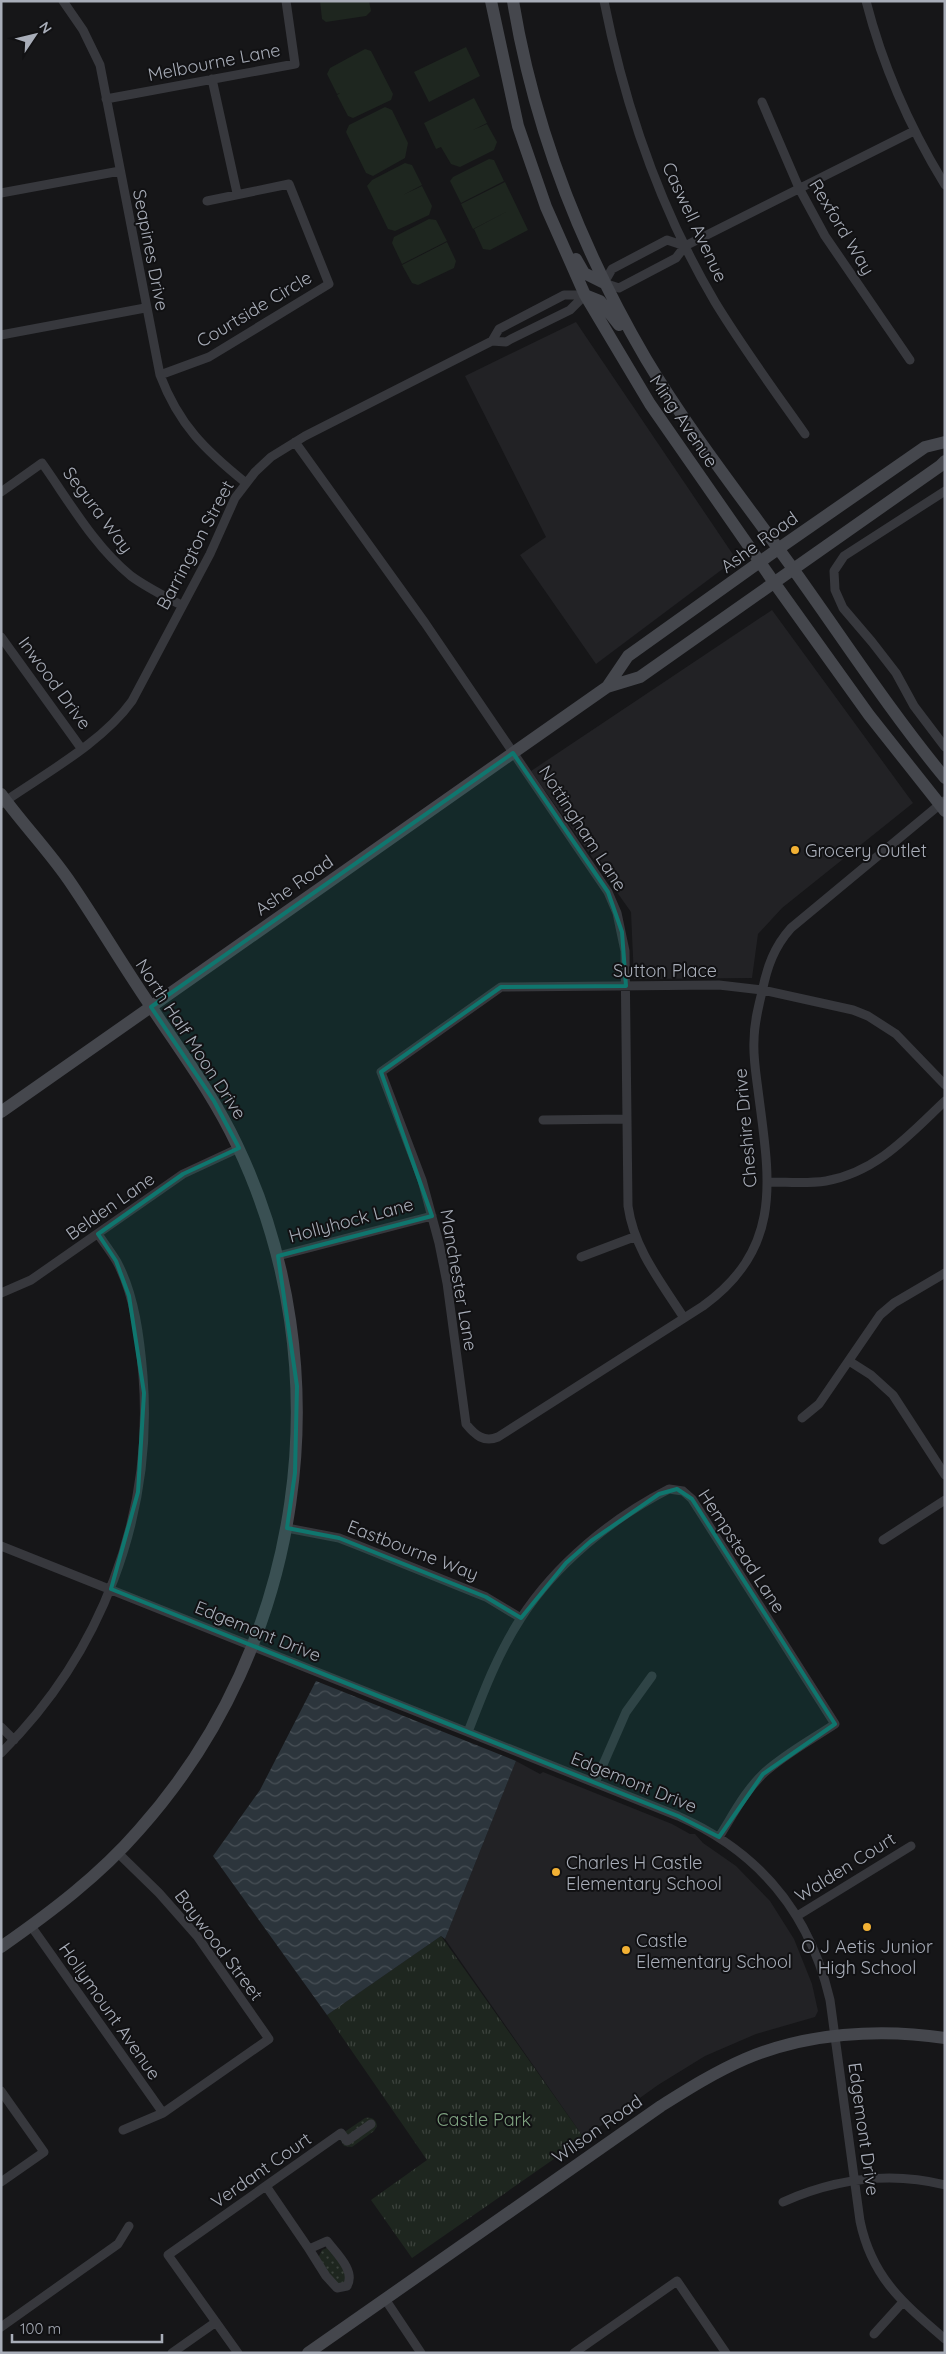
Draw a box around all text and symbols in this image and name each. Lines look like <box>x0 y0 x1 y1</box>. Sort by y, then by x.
north arrow <box>10 10 60 60</box>
text: N <box>35 18 56 37</box>
street label: Melbourne Lane <box>146 38 282 86</box>
street label: Caswell Avenue <box>657 158 733 286</box>
street label: Rexford Way <box>804 175 880 279</box>
street label: Seapines Drive <box>128 187 174 313</box>
street label: Courtside Circle <box>192 266 316 352</box>
street label: Ming Avenue <box>645 370 723 472</box>
street label: Segura Way <box>58 462 138 558</box>
street label: Barrington Street <box>151 476 239 614</box>
street label: Ashe Road <box>716 506 802 578</box>
street label: Inwood Drive <box>14 632 96 734</box>
street label: Nottingham Lane <box>534 761 632 895</box>
place label: Grocery Outlet <box>805 839 927 862</box>
marker: Grocery Outlet <box>789 844 801 856</box>
street label: Ashe Road <box>251 850 337 920</box>
street label: North Half Moon Drive <box>130 954 252 1124</box>
street label: Sutton Place <box>613 959 717 982</box>
street label: Cheshire Drive <box>728 1067 762 1189</box>
street label: Belden Lane <box>61 1167 159 1245</box>
street label: Hollyhock Lane <box>286 1192 416 1248</box>
street label: Manchester Lane <box>435 1207 483 1353</box>
street label: Hempstead Lane <box>693 1485 791 1617</box>
street label: Eastbourne Way <box>344 1514 482 1586</box>
street label: Edgemont Drive <box>192 1595 324 1667</box>
street label: Edgemont Drive <box>568 1746 700 1818</box>
street label: Walden Court <box>790 1827 900 1907</box>
place label: Charles H Castle Elementary School <box>566 1851 722 1895</box>
marker: Charles H Castle Elementary School <box>550 1866 562 1878</box>
street label: Baywood Street <box>170 1885 268 2005</box>
marker: O J Aetis Junior High School <box>861 1921 873 1933</box>
place label: Castle Elementary School <box>636 1929 792 1973</box>
place label: O J Aetis Junior High School <box>801 1935 933 1979</box>
street label: Hollymount Avenue <box>54 1938 166 2084</box>
marker: Castle Elementary School <box>620 1944 632 1956</box>
street label: Edgemont Drive <box>843 2061 885 2197</box>
street label: Wilson Road <box>548 2090 646 2168</box>
park label: Castle Park <box>437 2108 531 2131</box>
street label: Verdant Court <box>206 2127 316 2213</box>
scale bar <box>12 2312 162 2344</box>
text: 100 m <box>20 2319 61 2338</box>

